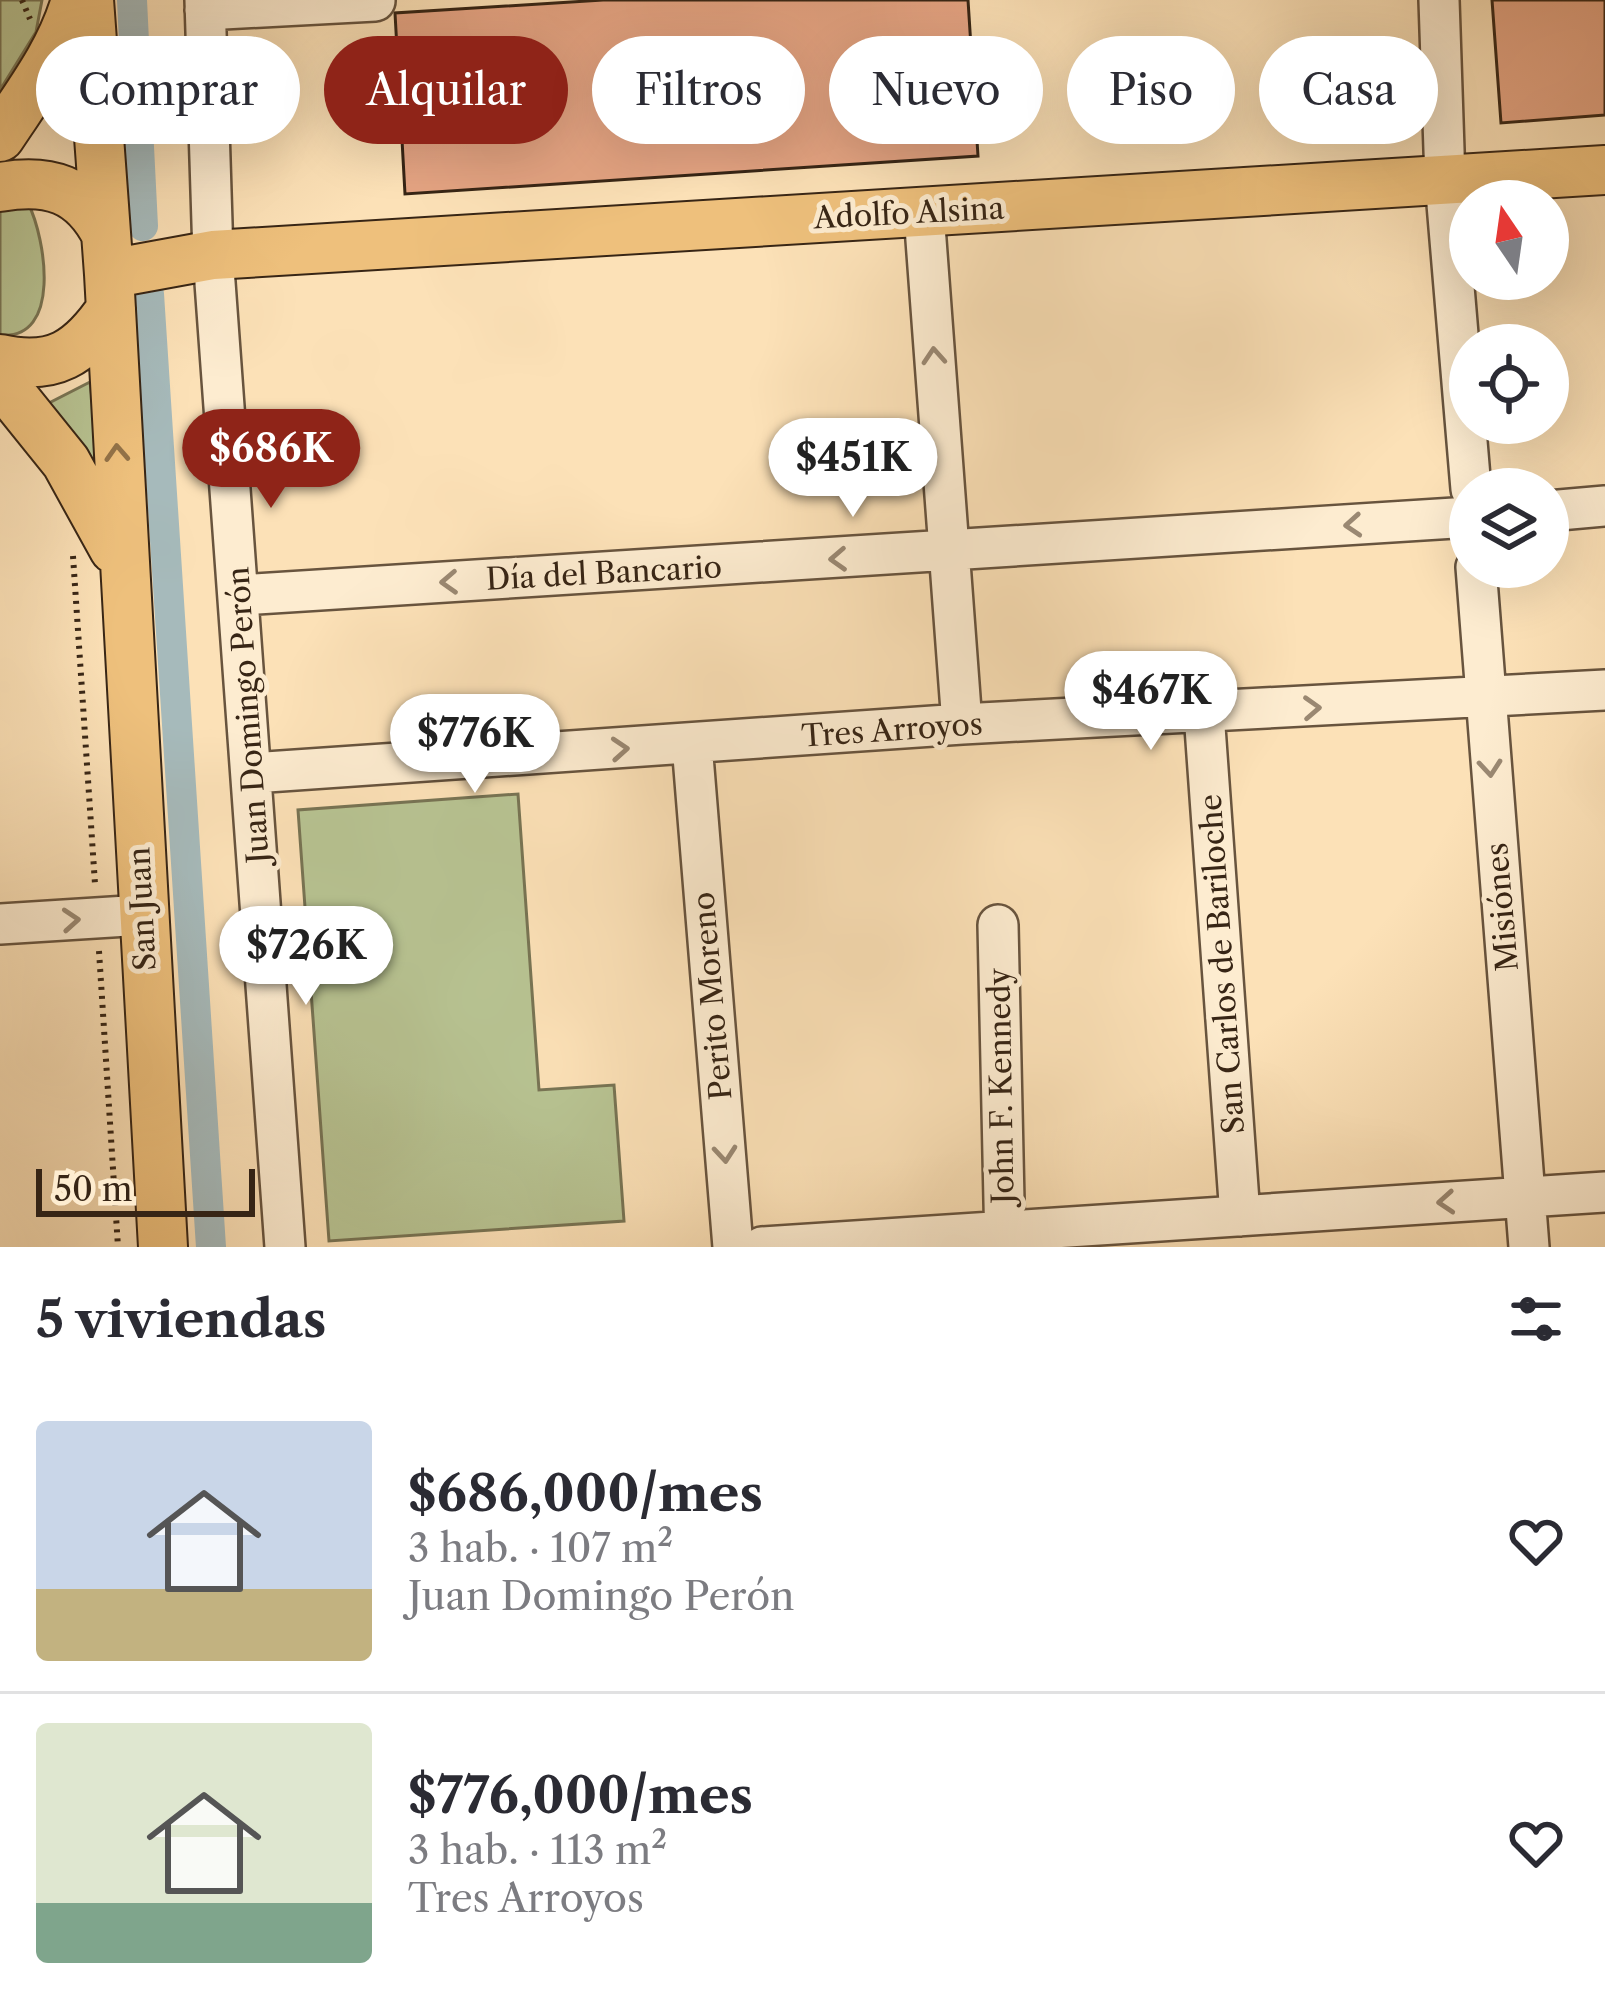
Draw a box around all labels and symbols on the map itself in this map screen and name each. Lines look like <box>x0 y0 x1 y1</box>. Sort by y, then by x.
north arrow <box>1449 180 1569 300</box>
street label: Adolfo Alsina <box>812 190 1005 237</box>
one-way arrow <box>921 346 947 365</box>
pin: $686K <box>187 409 355 511</box>
pin: $451K <box>769 418 937 520</box>
one-way arrow <box>104 443 130 462</box>
one-way arrow <box>1343 511 1362 537</box>
one-way arrow <box>828 545 847 571</box>
street label: Día del Bancario <box>485 548 723 598</box>
street label: Juan Domingo Perón <box>219 565 277 869</box>
one-way arrow <box>439 569 458 595</box>
pin: $467K <box>1067 651 1235 753</box>
pin: $776K <box>391 694 559 796</box>
one-way arrow <box>1303 695 1322 721</box>
street label: Tres Arroyos <box>800 705 984 755</box>
one-way arrow <box>611 736 630 762</box>
one-way arrow <box>1477 758 1502 777</box>
street label: San Carlos de Bariloche <box>1192 793 1252 1135</box>
street label: Misiónes <box>1478 841 1526 973</box>
street label: San Juan <box>120 846 164 972</box>
street label: Perito Moreno <box>684 890 740 1102</box>
pin: $726K <box>222 906 390 1008</box>
one-way arrow <box>62 907 81 933</box>
street label: John F. Kennedy <box>980 968 1022 1208</box>
one-way arrow <box>712 1145 738 1164</box>
scale bar <box>36 1163 255 1216</box>
one-way arrow <box>1436 1189 1455 1215</box>

